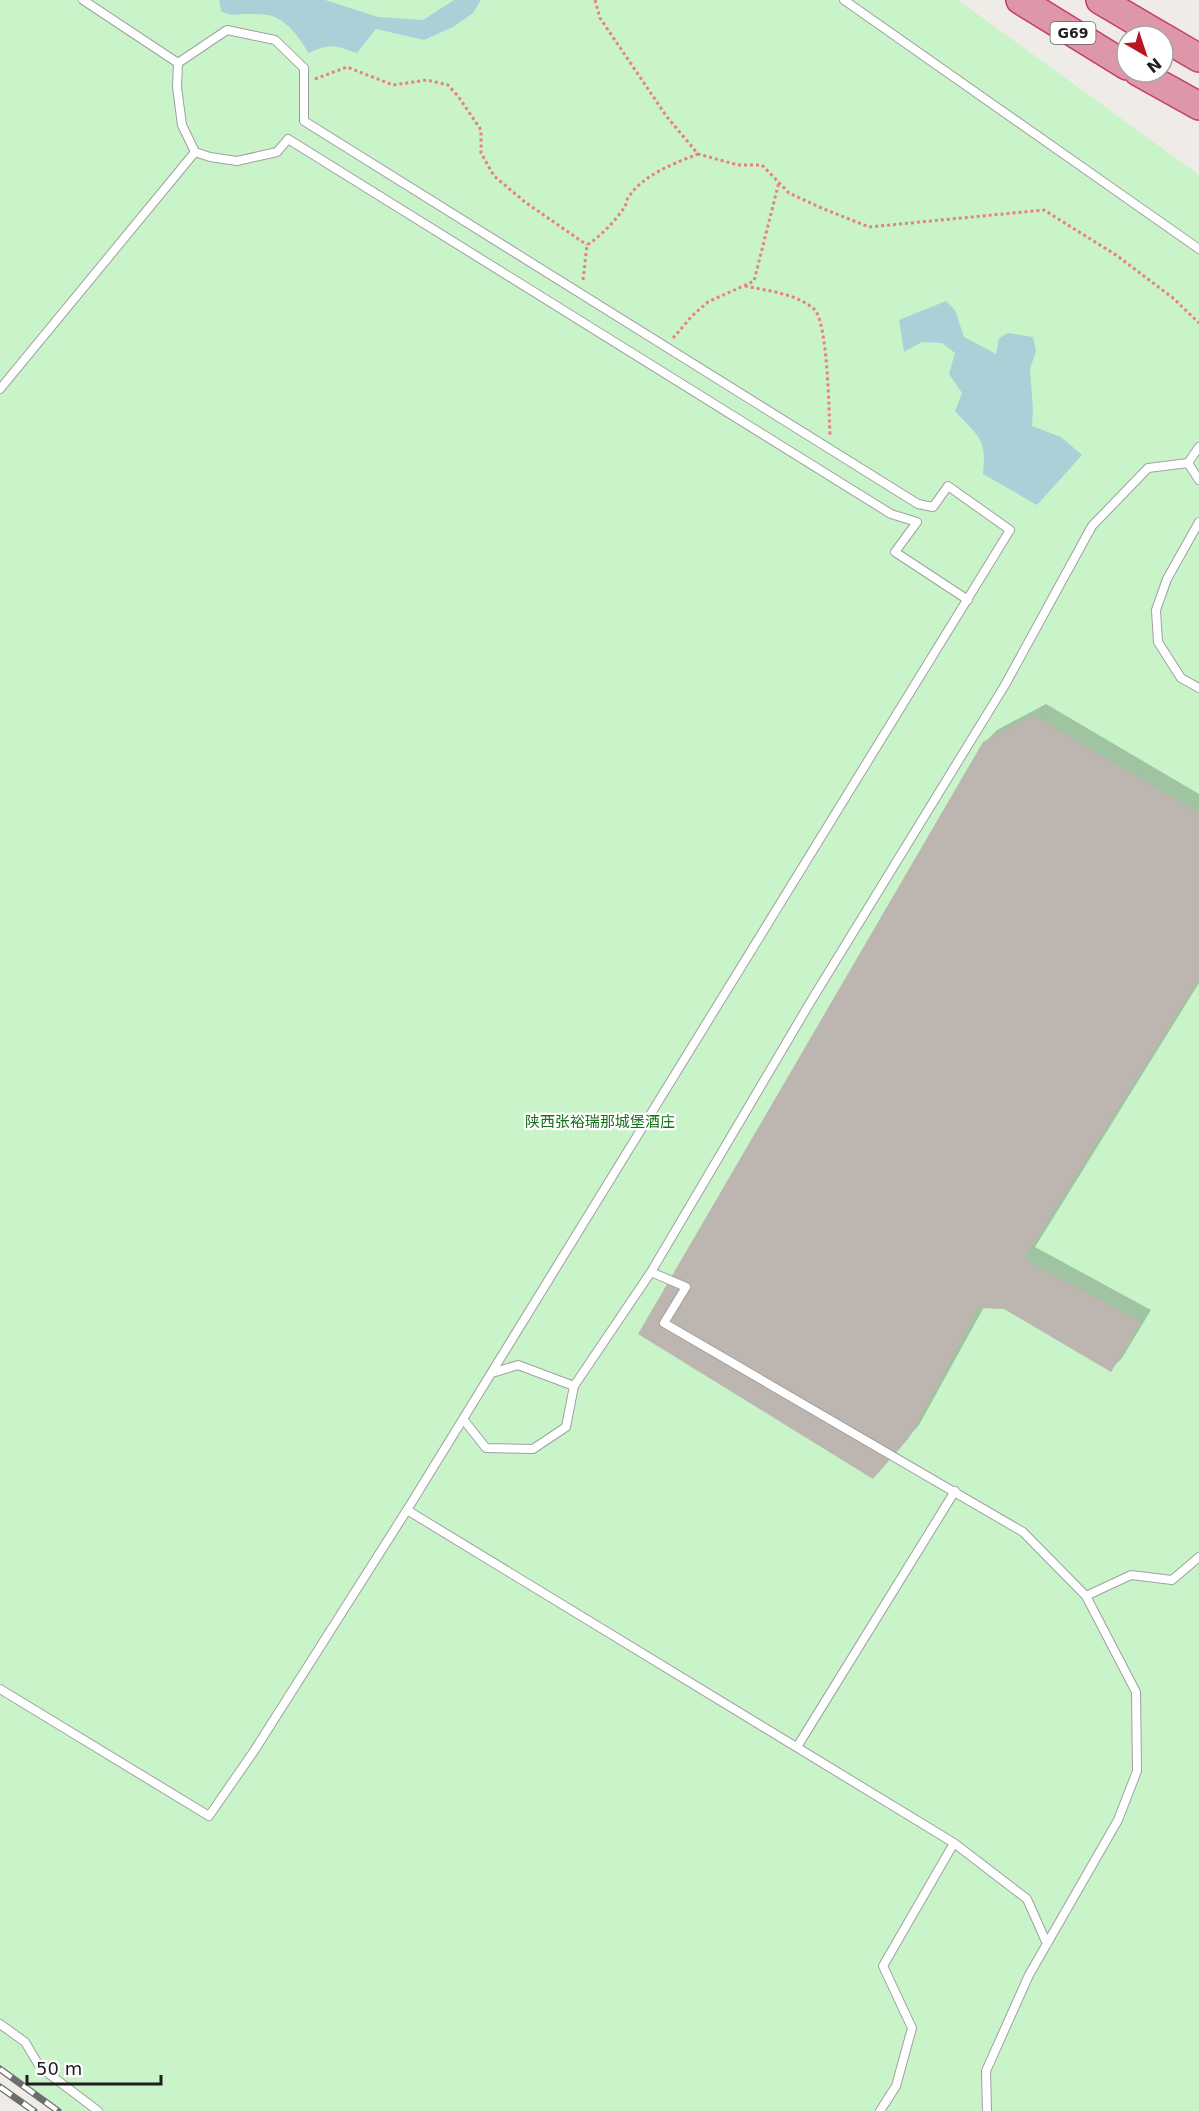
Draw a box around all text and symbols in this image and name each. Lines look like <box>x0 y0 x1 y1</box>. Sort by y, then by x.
road number: G69 <box>1050 22 1096 44</box>
north arrow <box>1115 24 1175 84</box>
text: N <box>1143 54 1165 77</box>
park label: 陕西张裕瑞那城堡酒庄 <box>525 1113 675 1131</box>
scale bar <box>27 2048 160 2086</box>
text: 50 m <box>36 2058 82 2079</box>

